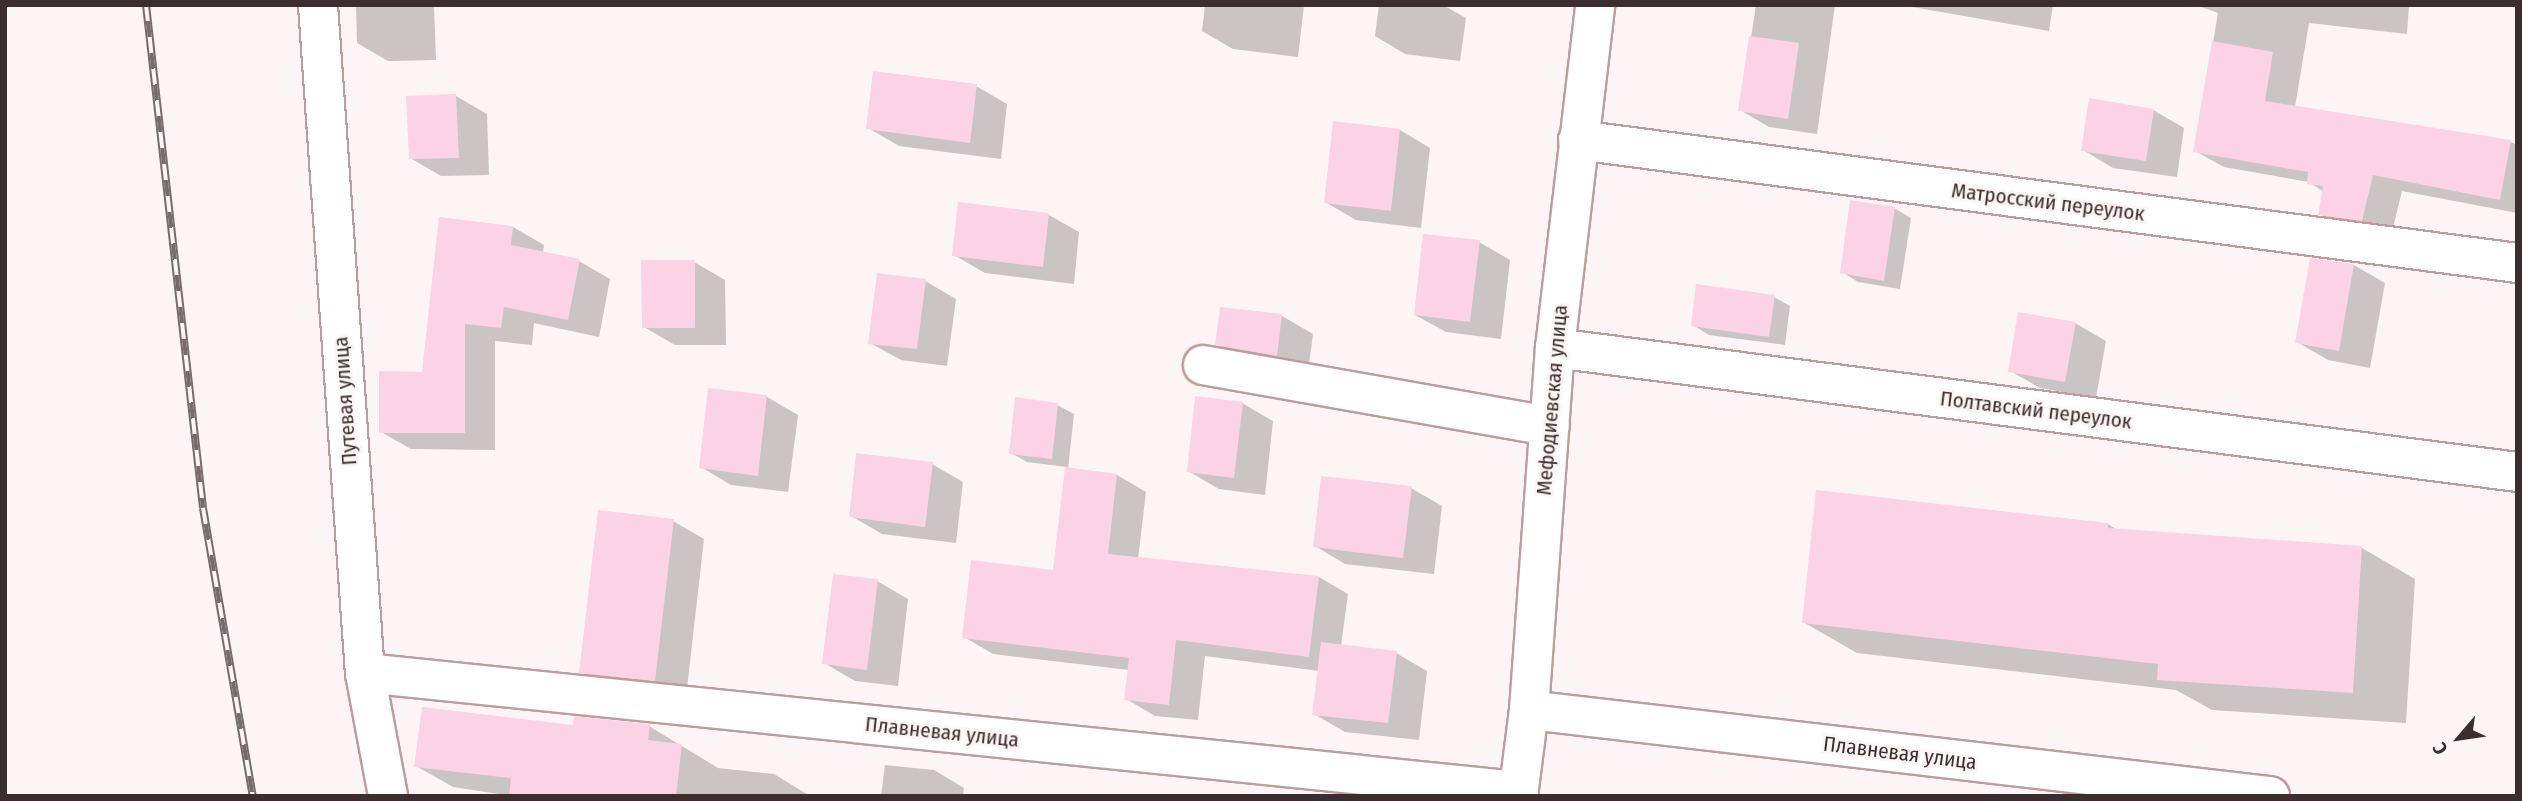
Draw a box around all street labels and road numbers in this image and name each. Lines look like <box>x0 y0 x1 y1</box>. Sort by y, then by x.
street label: Матросский переулок <box>1950 178 2146 226</box>
street label: Мефодиевская улица <box>1531 304 1573 496</box>
street label: Путевая улица <box>328 336 362 466</box>
street label: Полтавский переулок <box>1939 386 2133 434</box>
street label: Плавневая улица <box>864 711 1020 753</box>
street label: Плавневая улица <box>1822 731 1978 775</box>

